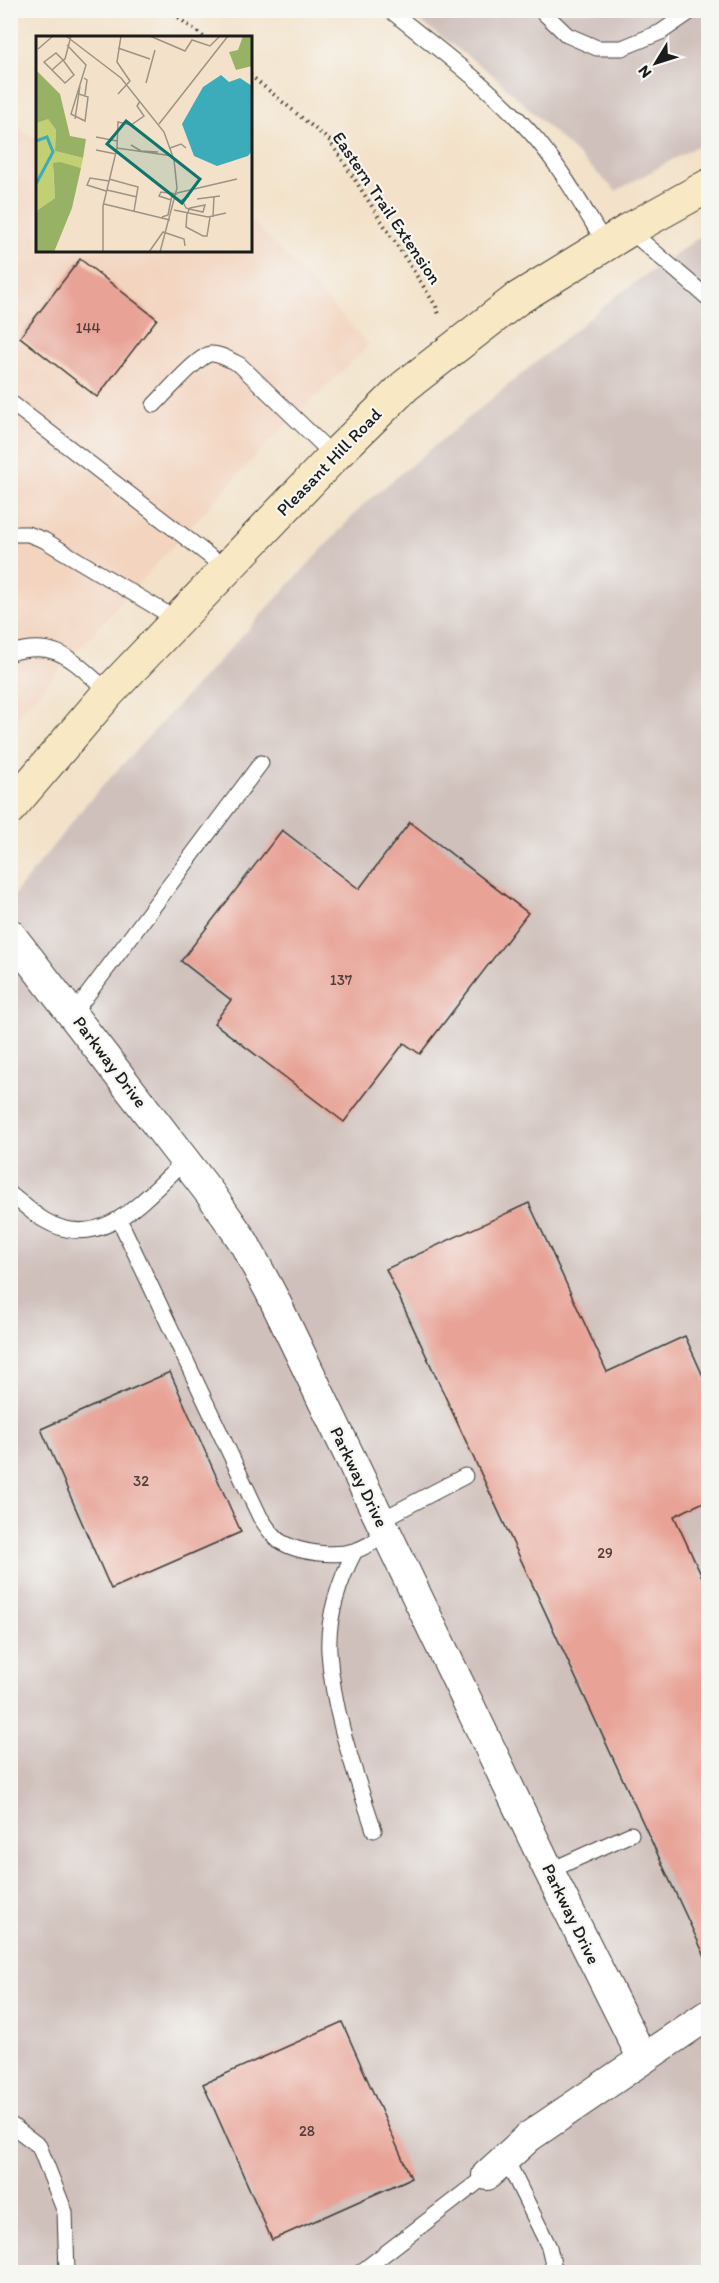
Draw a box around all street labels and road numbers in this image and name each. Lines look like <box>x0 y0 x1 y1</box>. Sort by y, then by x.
street label: Eastern Trail Extension <box>328 127 447 289</box>
street label: Pleasant Hill Road <box>272 403 386 521</box>
street label: Parkway Drive <box>68 1012 152 1112</box>
street label: Parkway Drive <box>325 1423 393 1531</box>
street label: Parkway Drive <box>537 1860 605 1968</box>

